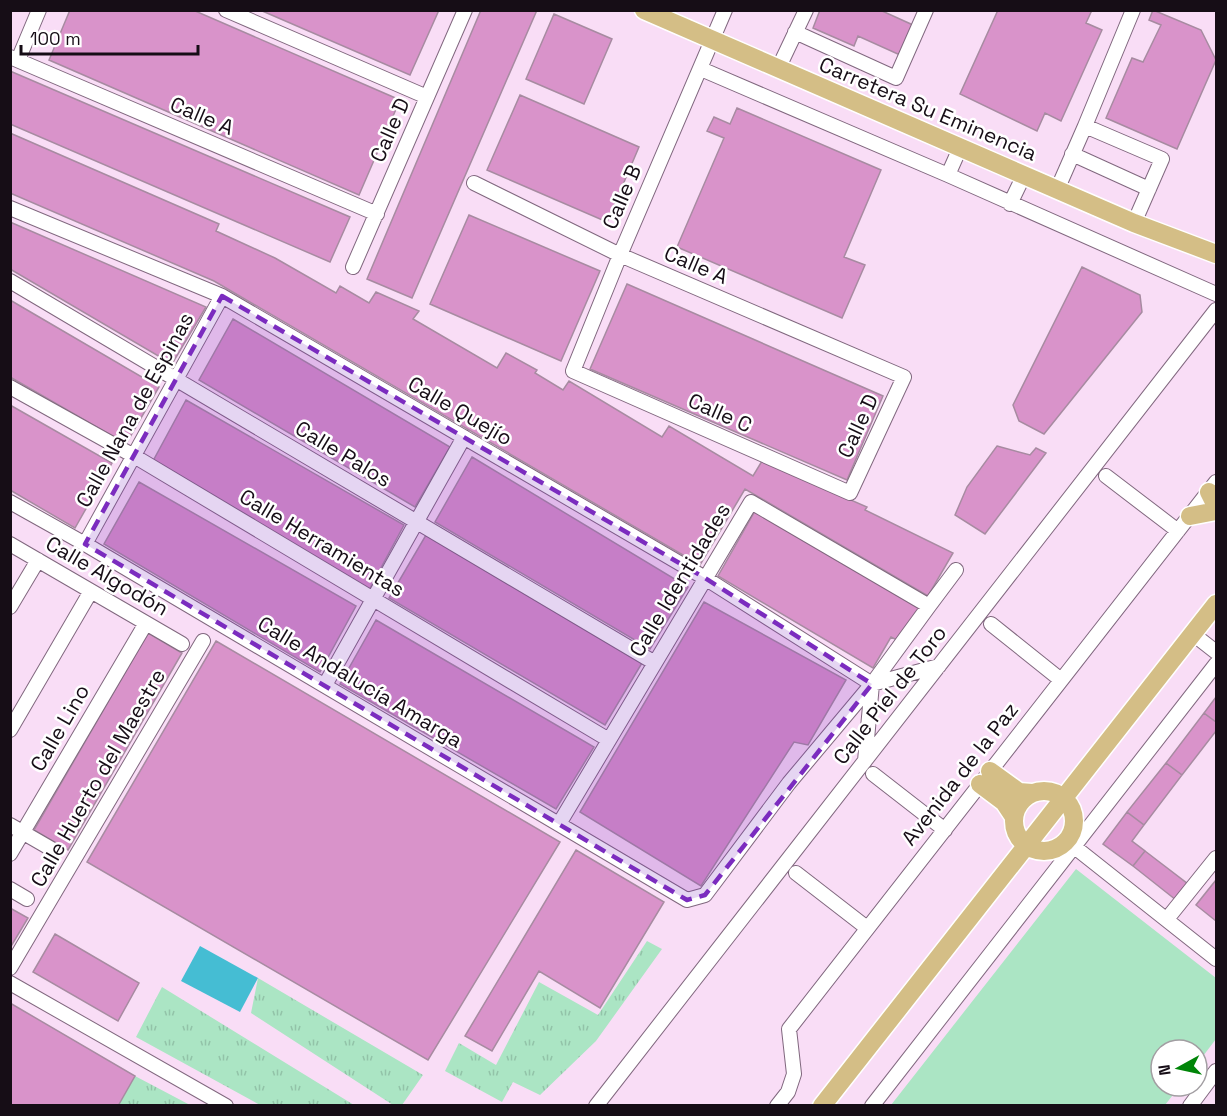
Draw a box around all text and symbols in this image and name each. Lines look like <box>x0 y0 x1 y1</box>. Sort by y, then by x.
scale bar <box>21 18 198 56</box>
text: 100 m <box>30 27 81 50</box>
street label: Carretera Su Eminencia <box>815 50 1041 167</box>
street label: Calle A <box>166 90 238 141</box>
street label: Calle D <box>363 93 416 166</box>
street label: Calle B <box>596 160 647 233</box>
street label: Calle A <box>660 239 732 290</box>
street label: Calle Nana de Espinas <box>70 307 199 512</box>
street label: Calle Quejío <box>403 370 517 451</box>
street label: Calle C <box>684 387 756 439</box>
street label: Calle D <box>831 389 884 462</box>
street label: Calle Palos <box>290 414 396 493</box>
street label: Calle Herramientas <box>235 483 410 603</box>
street label: Calle Identidades <box>623 498 736 661</box>
street label: Calle Algodón <box>41 529 174 622</box>
street label: Calle Andalucía Amarga <box>253 610 468 754</box>
street label: Calle Piel de Toro <box>827 620 952 770</box>
street label: Calle Huerto del Maestre <box>24 664 171 892</box>
street label: Calle Lino <box>24 679 95 776</box>
street label: Avenida de la Paz <box>895 697 1024 851</box>
north arrow <box>1149 1038 1209 1098</box>
text: N <box>1153 1063 1176 1077</box>

